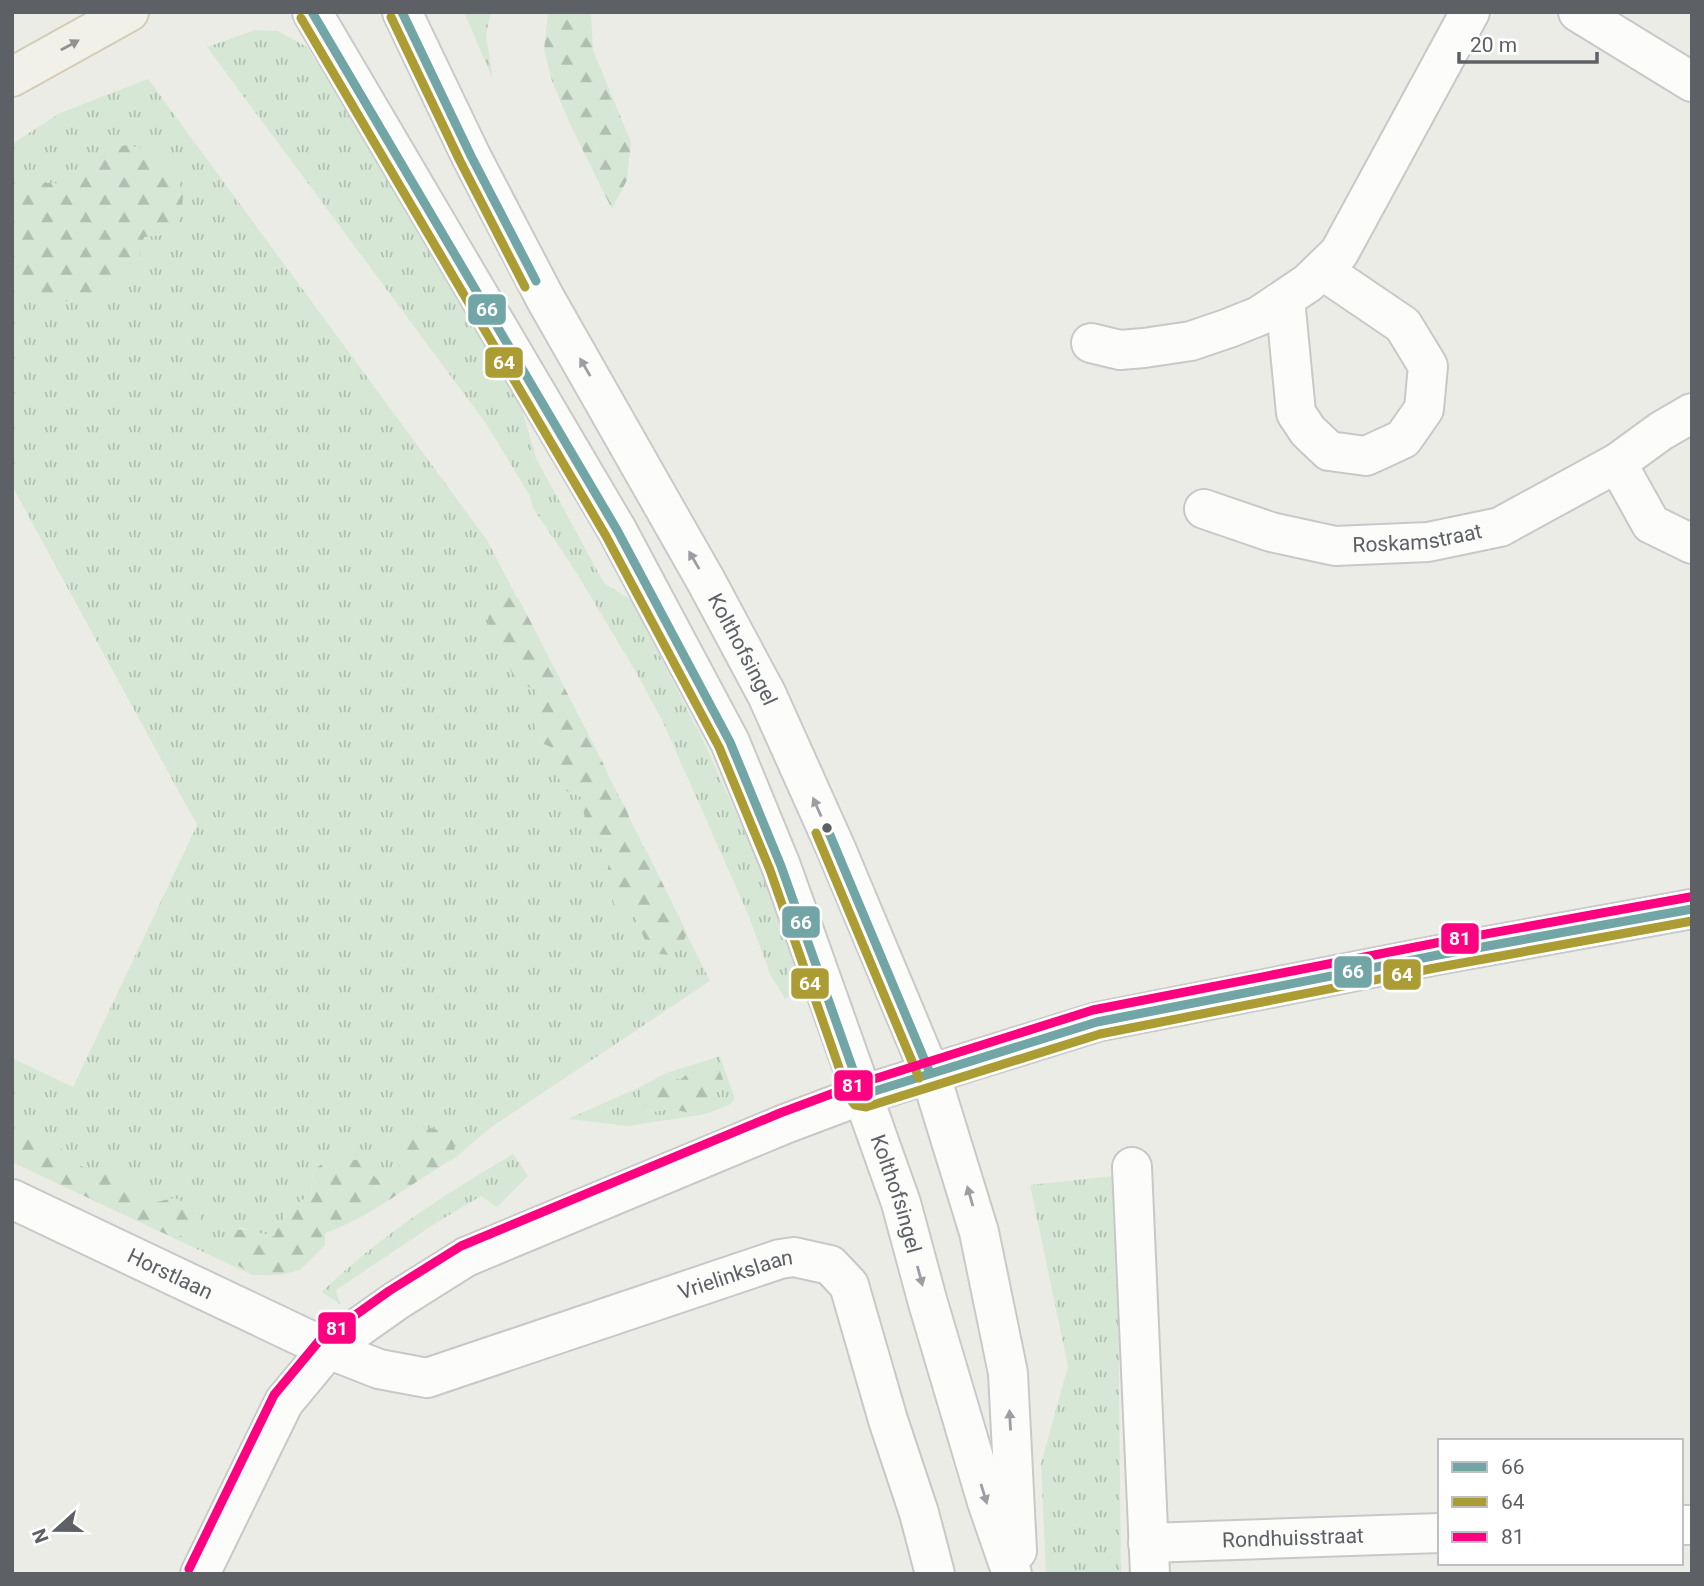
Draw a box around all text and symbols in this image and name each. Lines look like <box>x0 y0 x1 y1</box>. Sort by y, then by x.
scale bar <box>1459 21 1597 65</box>
text: 20 m <box>1470 33 1517 57</box>
one-way arrow <box>61 39 80 51</box>
line badge: 66 <box>467 293 507 326</box>
text: 66 <box>476 298 498 321</box>
line badge: 64 <box>484 346 524 379</box>
text: 64 <box>493 351 515 374</box>
one-way arrow <box>579 358 591 377</box>
street label: Roskamstraat <box>1352 519 1484 557</box>
one-way arrow <box>688 550 700 569</box>
street label: Kolthofsingel <box>703 589 782 709</box>
one-way arrow <box>811 797 823 817</box>
unlabelled marker <box>820 821 834 835</box>
line badge: 66 <box>781 905 821 939</box>
text: 66 <box>790 911 812 934</box>
line badge: 81 <box>1440 922 1480 955</box>
text: 81 <box>1449 927 1471 950</box>
line badge: 66 <box>1333 955 1373 989</box>
line badge: 64 <box>1382 958 1422 991</box>
text: 66 <box>1342 960 1364 983</box>
text: 64 <box>1391 963 1413 986</box>
line badge: 64 <box>790 967 830 1000</box>
text: 64 <box>799 972 821 995</box>
line badge: 81 <box>833 1069 874 1102</box>
text: 81 <box>842 1074 864 1097</box>
street label: Kolthofsingel <box>866 1131 926 1256</box>
one-way arrow <box>964 1185 974 1206</box>
street label: Horstlaan <box>124 1244 217 1304</box>
street label: Vrielinkslaan <box>675 1245 794 1304</box>
one-way arrow <box>916 1266 926 1287</box>
line badge: 81 <box>317 1311 357 1345</box>
text: 81 <box>326 1317 348 1340</box>
one-way arrow <box>1004 1408 1015 1430</box>
legend <box>1438 1439 1683 1565</box>
text: 66 <box>1501 1455 1525 1479</box>
one-way arrow <box>980 1484 990 1505</box>
text: 64 <box>1501 1490 1525 1514</box>
north arrow <box>21 1495 91 1565</box>
street label: Rondhuisstraat <box>1222 1524 1364 1552</box>
text: 81 <box>1501 1525 1525 1549</box>
text: N <box>27 1526 54 1546</box>

